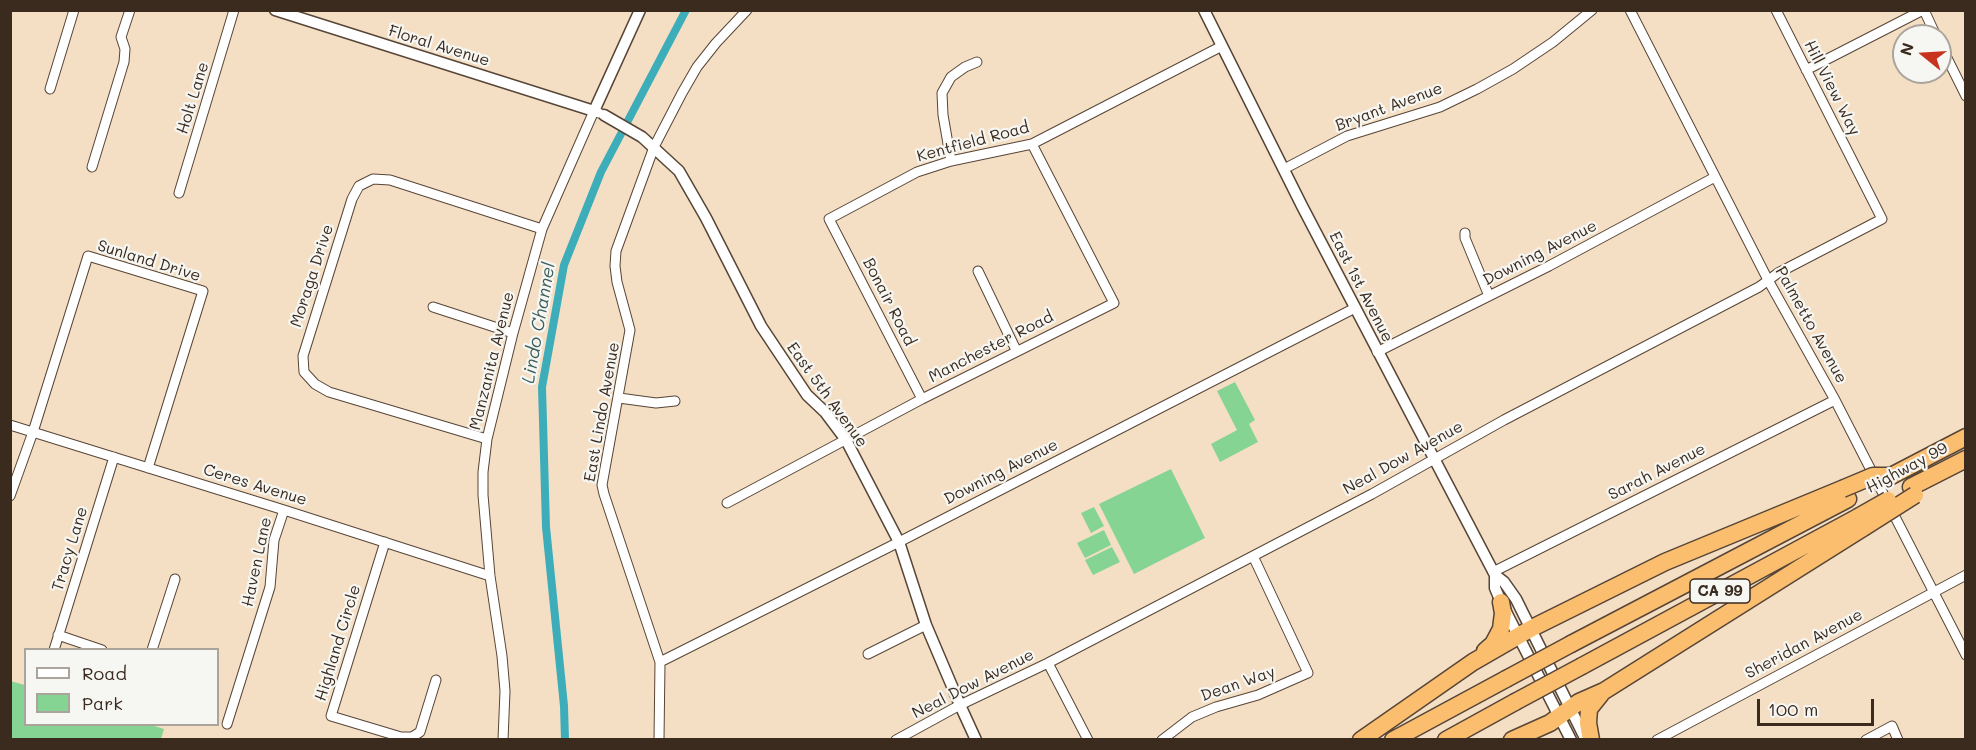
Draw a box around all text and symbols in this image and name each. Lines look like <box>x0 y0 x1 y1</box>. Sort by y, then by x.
street label: Floral Avenue <box>386 21 492 71</box>
north arrow <box>1892 24 1952 84</box>
street label: Hill View Way <box>1800 37 1864 139</box>
text: N <box>1894 40 1918 58</box>
street label: Holt Lane <box>173 60 213 136</box>
street label: Bryant Avenue <box>1333 79 1445 135</box>
street label: Kentfield Road <box>915 118 1031 166</box>
street label: Downing Avenue <box>1480 216 1600 290</box>
street label: Moraga Drive <box>286 222 338 330</box>
street label: East 1st Avenue <box>1325 229 1397 345</box>
street label: Sunland Drive <box>95 236 203 286</box>
street label: Bonair Road <box>859 255 919 349</box>
water label: Lindo Channel <box>518 261 560 385</box>
street label: Palmetto Avenue <box>1771 263 1851 387</box>
street label: Manzanita Avenue <box>466 290 518 432</box>
street label: Manchester Road <box>925 307 1057 387</box>
street label: East 5th Avenue <box>783 339 871 451</box>
street label: East Lindo Avenue <box>580 341 624 483</box>
street label: Neal Dow Avenue <box>1340 417 1466 499</box>
street label: Downing Avenue <box>941 435 1061 509</box>
street label: Sarah Avenue <box>1605 439 1709 505</box>
street label: Highway 99 <box>1863 439 1951 497</box>
street label: Ceres Avenue <box>201 460 309 510</box>
street label: Tracy Lane <box>48 505 92 593</box>
street label: Haven Lane <box>238 516 276 608</box>
road number: CA 99 <box>1690 579 1750 603</box>
street label: Highland Circle <box>311 583 365 703</box>
street label: Sheridan Avenue <box>1742 605 1866 683</box>
street label: Neal Dow Avenue <box>909 645 1037 723</box>
legend <box>24 648 219 726</box>
text: Road <box>82 661 127 685</box>
street label: Dean Way <box>1198 662 1278 706</box>
scale bar <box>1760 687 1877 725</box>
text: Park <box>82 691 123 715</box>
text: 100 m <box>1768 697 1818 721</box>

